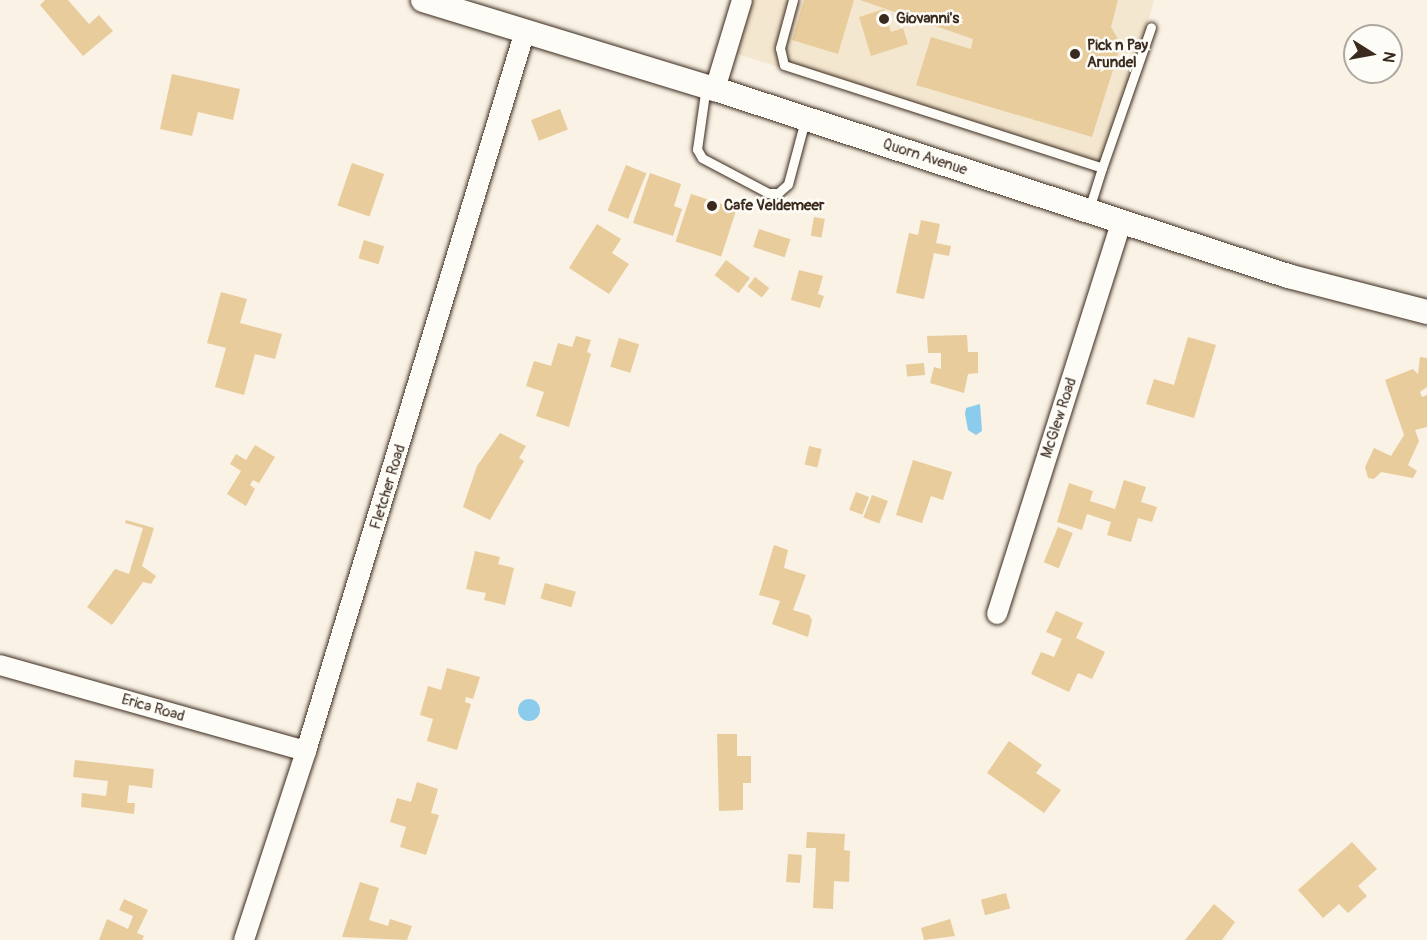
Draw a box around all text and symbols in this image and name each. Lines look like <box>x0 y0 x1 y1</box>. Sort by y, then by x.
place label: Giovanni's <box>896 10 959 28</box>
marker: Giovanni's <box>877 12 891 26</box>
north arrow <box>1343 24 1403 84</box>
place label: Pick n Pay Arundel <box>1087 36 1148 71</box>
marker: Pick n Pay Arundel <box>1068 47 1082 61</box>
text: N <box>1378 50 1400 64</box>
street label: Quorn Avenue <box>880 135 970 179</box>
place label: Cafe Veldemeer <box>724 197 824 215</box>
marker: Cafe Veldemeer <box>705 199 719 213</box>
street label: McGlew Road <box>1038 375 1080 461</box>
street label: Fletcher Road <box>367 442 409 532</box>
street label: Erica Road <box>119 690 187 726</box>

